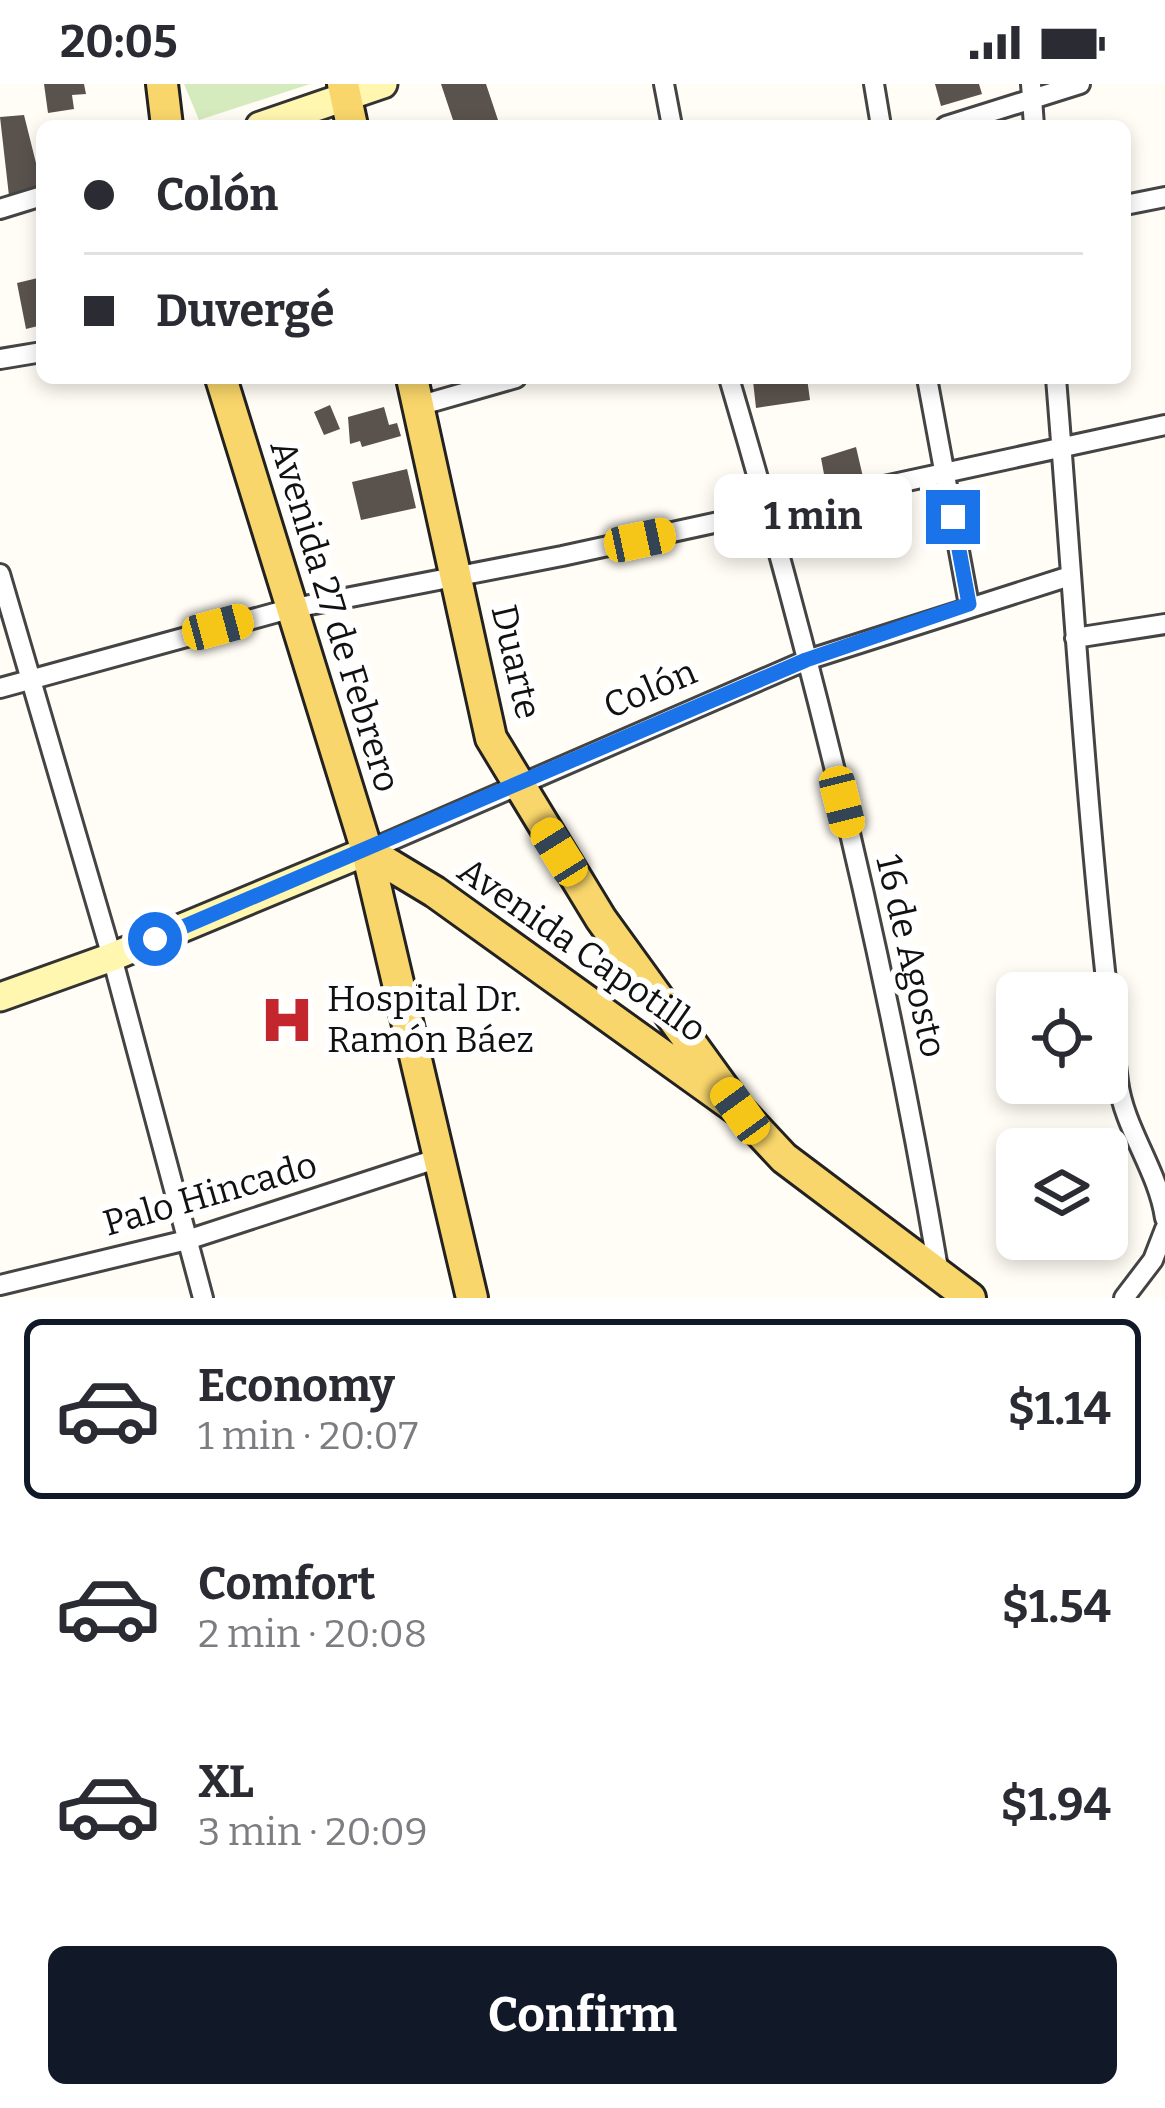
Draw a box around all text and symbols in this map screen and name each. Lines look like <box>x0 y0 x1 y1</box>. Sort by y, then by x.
text: 20:05 <box>60 15 178 69</box>
text: Colón <box>156 168 278 222</box>
text: Duvergé <box>156 284 334 338</box>
street label: Avenida 27 de Febrero <box>261 435 409 797</box>
callout: 1 min <box>713 475 911 559</box>
route end <box>926 490 980 544</box>
text: 1 min <box>764 493 862 539</box>
car <box>601 515 679 565</box>
car <box>179 600 257 654</box>
street label: Duarte <box>482 601 550 723</box>
street label: Colón <box>597 650 703 728</box>
car <box>816 763 868 841</box>
car <box>525 812 593 892</box>
street label: Avenida Capotillo <box>450 848 714 1052</box>
street label: 16 de Agosto <box>866 850 956 1062</box>
route start <box>128 912 182 966</box>
map controls <box>996 972 1128 1260</box>
button: locate <box>996 972 1128 1104</box>
place label: Hospital Dr. Ramón Báez <box>327 977 534 1062</box>
hospital icon: Hospital Dr. Ramón Báez <box>258 991 316 1049</box>
car <box>704 1071 776 1151</box>
button: layers <box>996 1128 1128 1260</box>
street label: Palo Hincado <box>98 1142 322 1246</box>
icon: car <box>54 1355 162 1463</box>
text: Economy <box>198 1359 395 1413</box>
text: $1.14 <box>1008 1382 1111 1436</box>
text: 1 min · 20:07 <box>198 1413 418 1459</box>
icon: car <box>54 1553 162 1661</box>
text: Comfort <box>198 1557 376 1611</box>
text: $1.54 <box>1002 1580 1111 1634</box>
text: 2 min · 20:08 <box>198 1611 427 1657</box>
icon: car <box>54 1751 162 1859</box>
text: XL <box>198 1755 254 1809</box>
text: $1.94 <box>1001 1778 1111 1832</box>
text: 3 min · 20:09 <box>198 1809 428 1855</box>
button: Confirm <box>48 1946 1117 2084</box>

